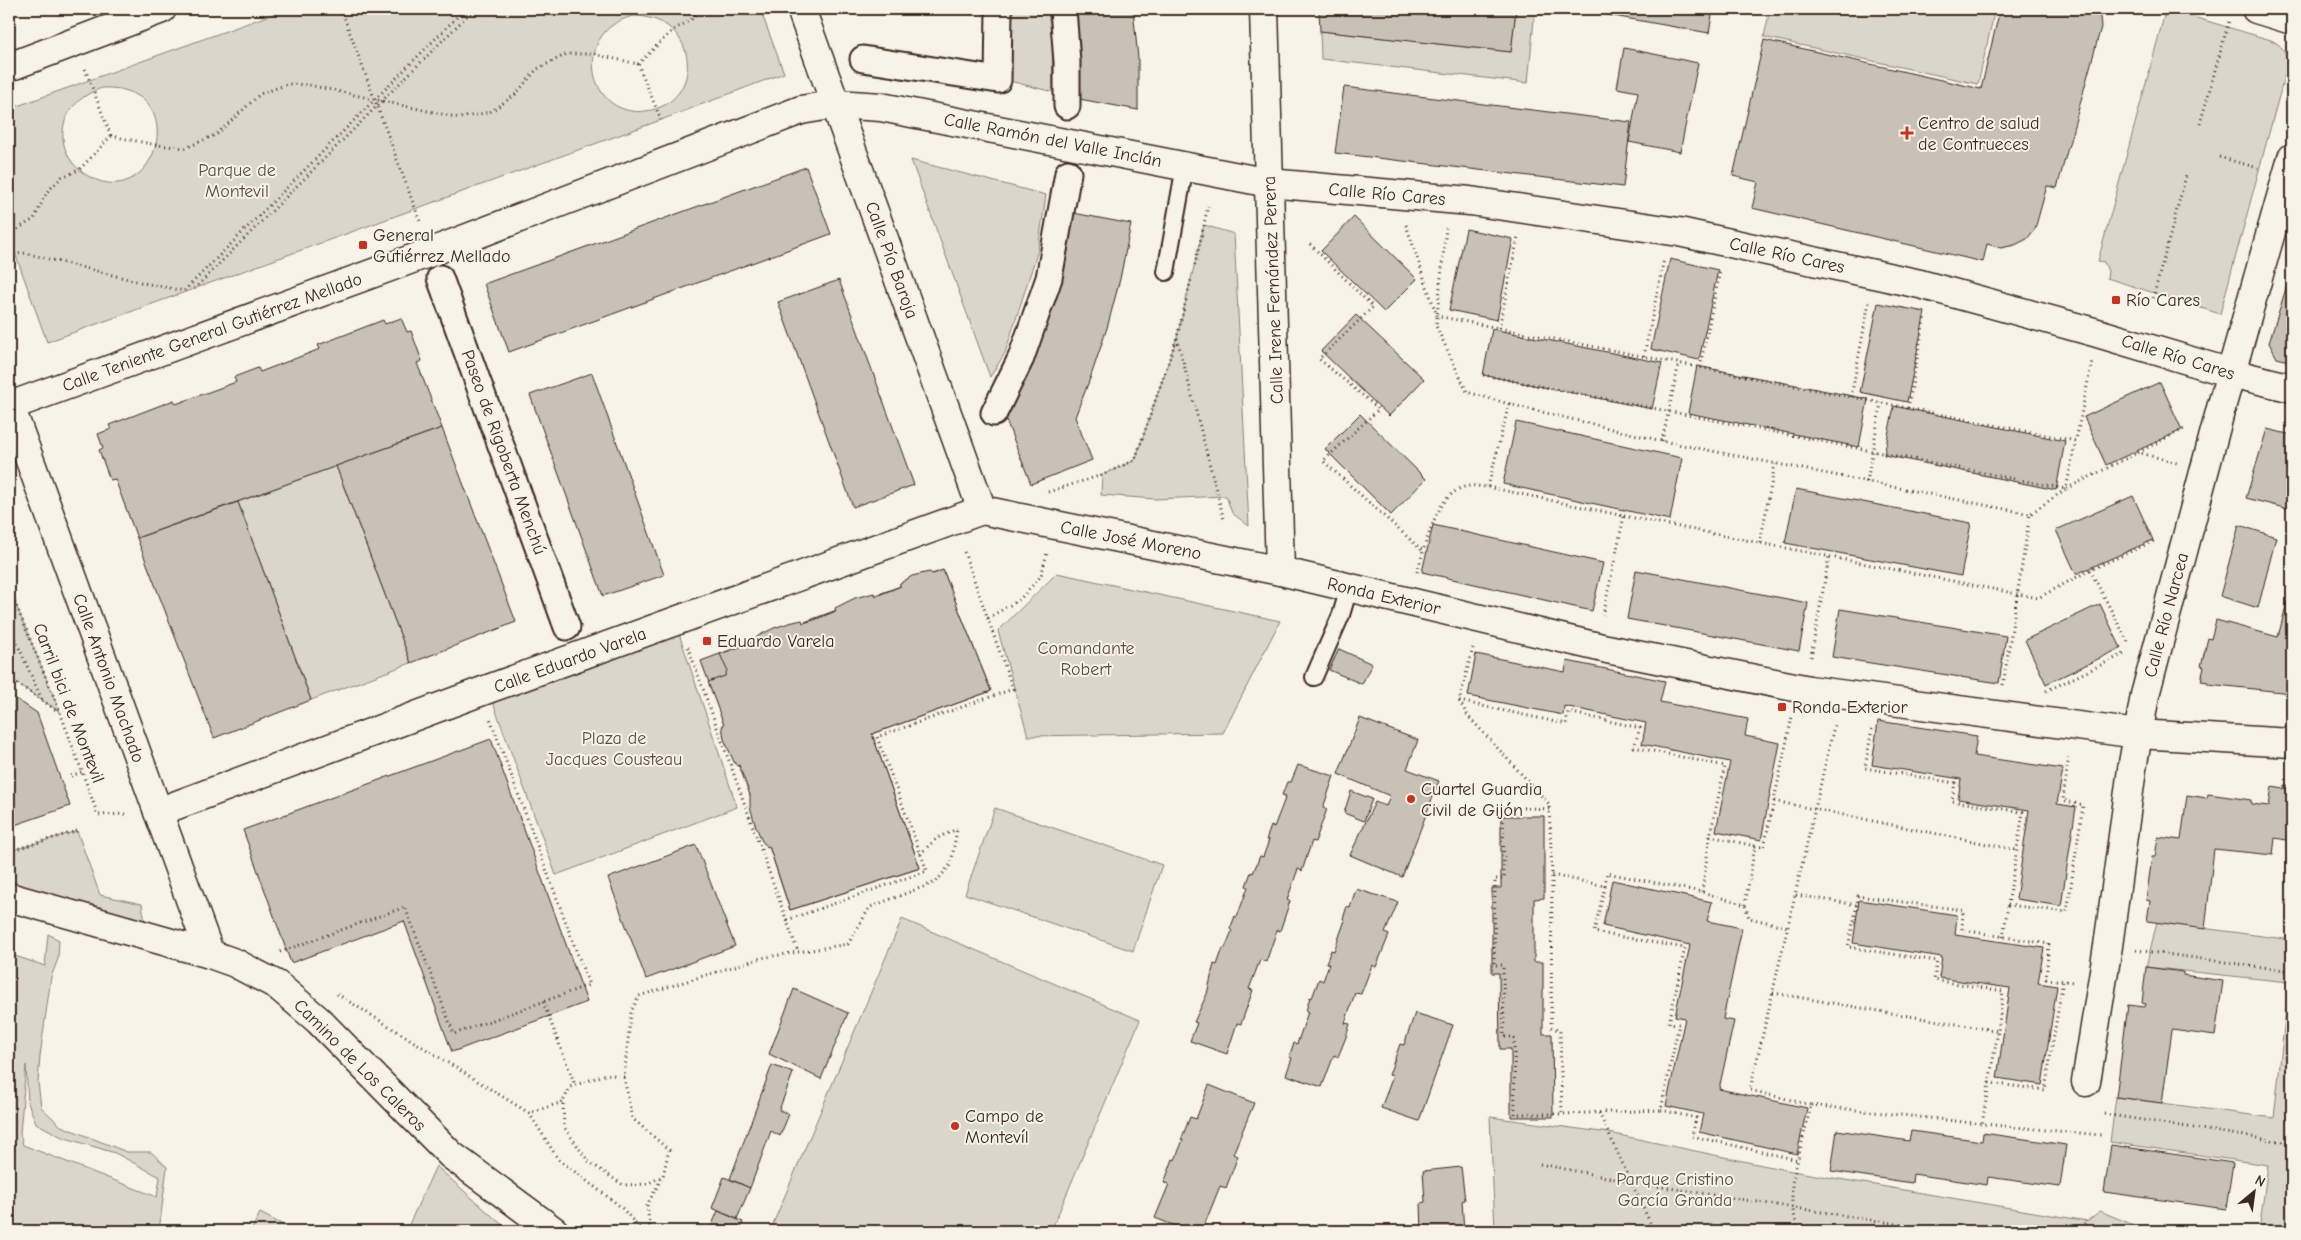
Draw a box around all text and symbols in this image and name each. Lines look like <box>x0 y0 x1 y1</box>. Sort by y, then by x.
street label: Calle Ramón del Valle Inclán <box>942 109 1164 172</box>
place label: Centro de salud de Contrueces <box>1918 113 2040 155</box>
marker: Centro de salud de Contrueces <box>1900 126 1914 140</box>
park label: Parque de Montevil <box>198 160 276 202</box>
street label: Calle Irene Fernández Perera <box>1259 175 1288 405</box>
street label: Calle Río Cares <box>1328 179 1446 210</box>
street label: Calle Pío Baroja <box>861 199 922 322</box>
place label: General Gutiérrez Mellado <box>373 225 510 267</box>
street label: Calle Río Cares <box>1727 233 1846 278</box>
marker: General Gutiérrez Mellado <box>357 239 369 251</box>
street label: Calle Teniente General Gutiérrez Mellado <box>59 268 365 397</box>
place label: Río Cares <box>2126 290 2200 311</box>
marker: Río Cares <box>2110 294 2122 306</box>
street label: Calle Río Cares <box>2119 330 2237 385</box>
street label: Paseo de Rigoberta Menchú <box>457 347 550 557</box>
street label: Calle José Moreno <box>1059 517 1203 564</box>
street label: Calle Río Narcea <box>2140 550 2193 680</box>
street label: Ronda Exterior <box>1325 573 1443 620</box>
street label: Calle Antonio Machado <box>68 591 149 766</box>
street label: Carril bici de Montevil <box>28 620 109 786</box>
street label: Calle Eduardo Varela <box>491 623 649 698</box>
place label: Eduardo Varela <box>717 631 835 652</box>
marker: Eduardo Varela <box>701 635 713 647</box>
park label: Comandante Robert <box>1037 638 1135 680</box>
place label: Ronda Exterior <box>1792 697 1909 718</box>
marker: Ronda Exterior <box>1776 701 1788 713</box>
park label: Plaza de Jacques Cousteau <box>546 728 682 770</box>
place label: Cuartel Guardia Civil de Gijón <box>1421 779 1542 821</box>
marker: Cuartel Guardia Civil de Gijón <box>1405 793 1417 805</box>
street label: Camino de Los Caleros <box>289 995 430 1136</box>
place label: Campo de Montevíl <box>965 1106 1044 1148</box>
marker: Campo de Montevíl <box>949 1120 961 1132</box>
north arrow <box>2228 1168 2278 1218</box>
park label: Parque Cristino García Granda <box>1616 1169 1734 1211</box>
text: N <box>2252 1171 2268 1191</box>

